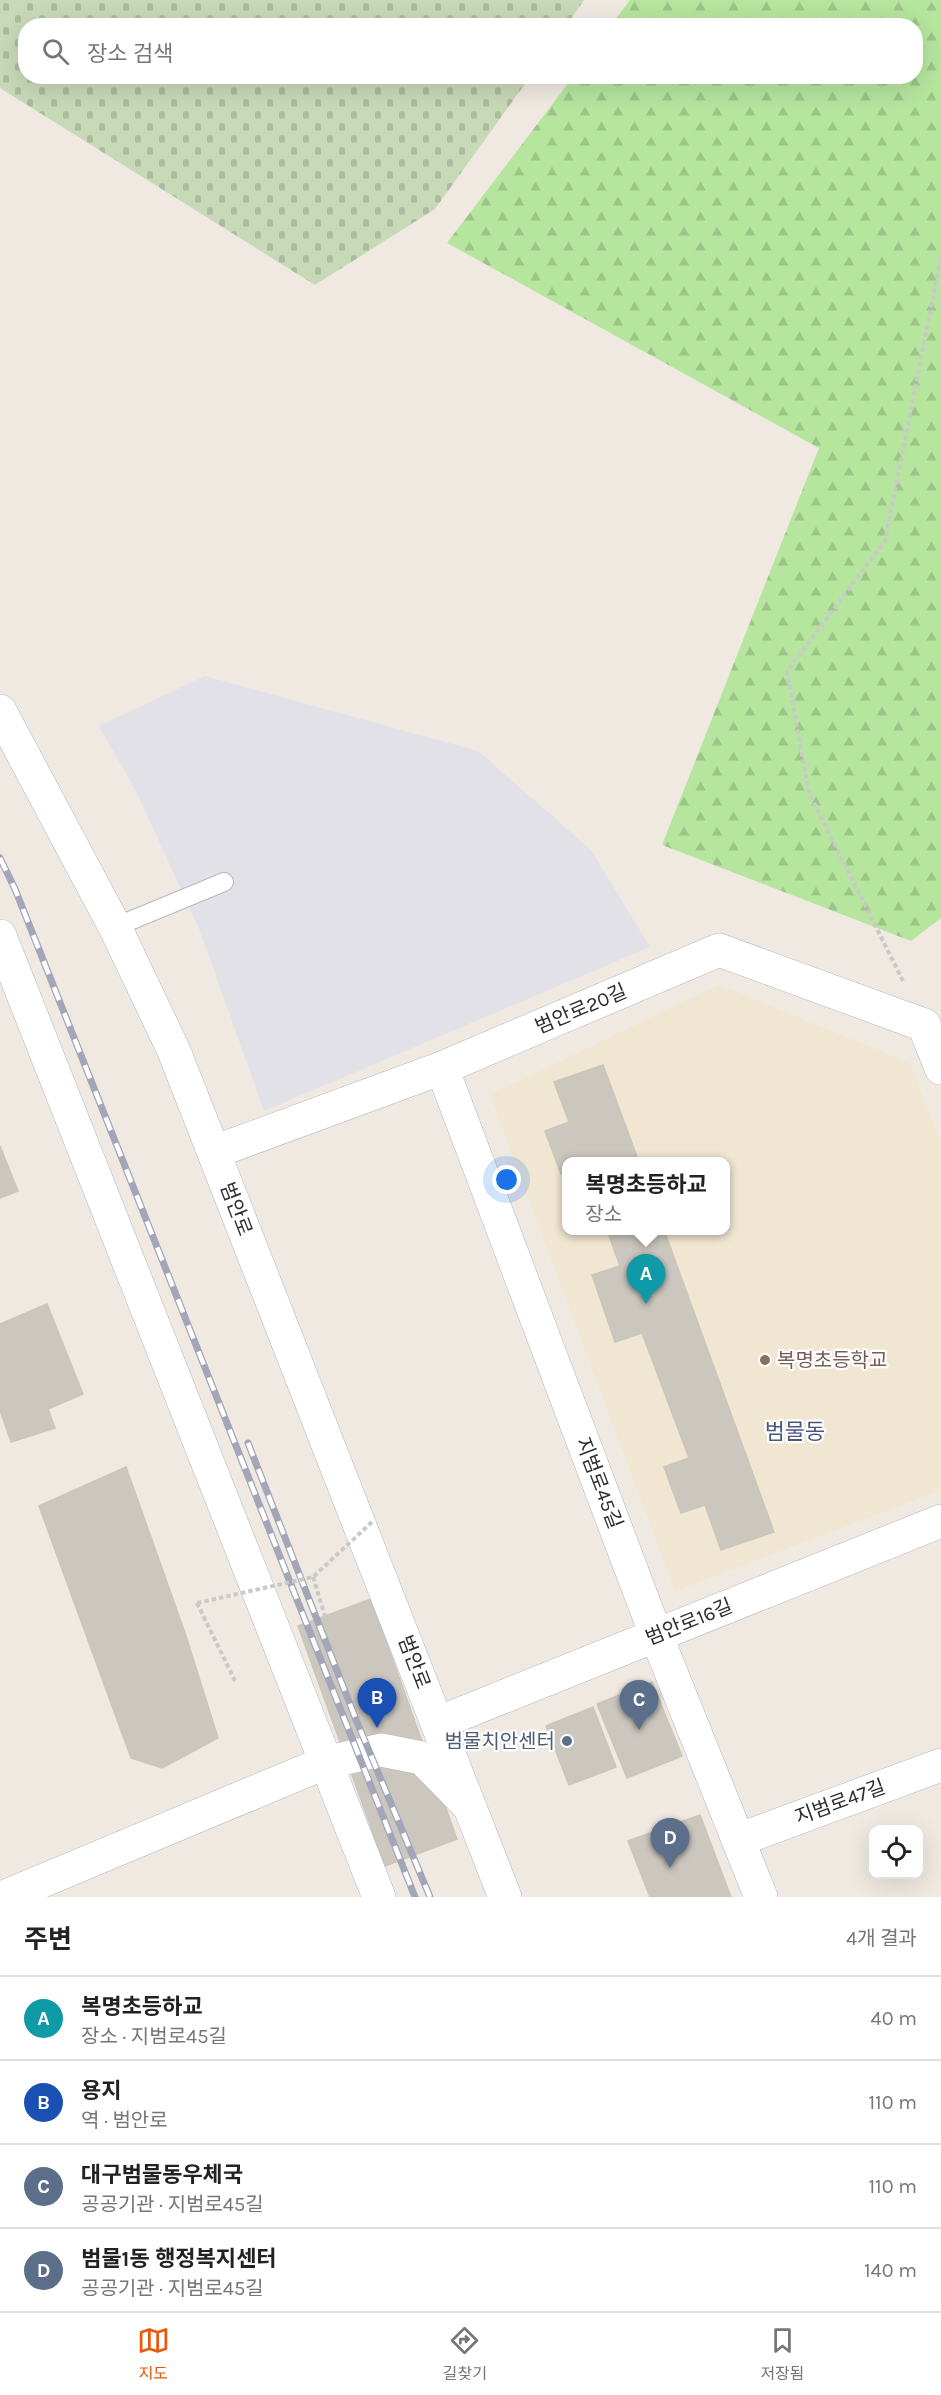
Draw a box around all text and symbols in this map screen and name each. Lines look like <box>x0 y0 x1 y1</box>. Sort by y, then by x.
search box <box>18 18 923 84</box>
icon: search <box>39 35 72 68</box>
text: 장소 검색 <box>87 41 173 67</box>
street label: 범안로20길 <box>532 979 630 1039</box>
popup <box>562 1157 730 1235</box>
your location <box>492 1165 521 1194</box>
text: 복명초등하교 <box>585 1172 707 1198</box>
street label: 범안로 <box>215 1179 257 1239</box>
text: 장소 <box>585 1203 622 1226</box>
pin: A <box>626 1254 666 1304</box>
place label: 복명초등학교 <box>777 1349 887 1372</box>
marker: 복명초등학교 <box>758 1353 772 1367</box>
district label: 범물동 <box>765 1419 825 1445</box>
street label: 지범로45길 <box>571 1434 627 1532</box>
street label: 범안로16길 <box>642 1594 736 1650</box>
street label: 범안로 <box>393 1632 435 1692</box>
pin: B <box>358 1678 397 1728</box>
pin: C <box>620 1680 658 1730</box>
place label: 범물치안센터 <box>445 1730 555 1753</box>
marker: 범물치안센터 <box>560 1734 574 1748</box>
street label: 지범로47길 <box>792 1775 888 1829</box>
pin: D <box>650 1818 690 1868</box>
map controls <box>869 1825 923 1879</box>
button: locate <box>869 1825 923 1879</box>
text: 주변 <box>24 1924 72 1955</box>
text: 4개 결과 <box>846 1927 917 1950</box>
text: 복명초등하교 <box>81 1994 202 2020</box>
text: A <box>37 2007 50 2030</box>
text: 40 m <box>871 2007 917 2030</box>
text: 장소 · 지범로45길 <box>81 2025 227 2048</box>
text: 용지 <box>81 2078 121 2104</box>
text: B <box>37 2091 50 2114</box>
text: 110 m <box>868 2091 917 2114</box>
text: 역 · 범안로 <box>81 2109 168 2132</box>
text: 대구범물동우체국 <box>81 2162 243 2188</box>
text: C <box>37 2175 50 2198</box>
text: 110 m <box>868 2175 917 2198</box>
text: 공공기관 · 지범로45길 <box>81 2193 264 2216</box>
text: 범물1동 행정복지센터 <box>81 2246 277 2272</box>
text: D <box>37 2259 50 2282</box>
text: 140 m <box>864 2259 917 2282</box>
text: 공공기관 · 지범로45길 <box>81 2277 264 2300</box>
tab: 지도 <box>137 2324 170 2384</box>
tab: 길찾기 <box>443 2324 487 2384</box>
tab: 저장됨 <box>760 2324 804 2384</box>

